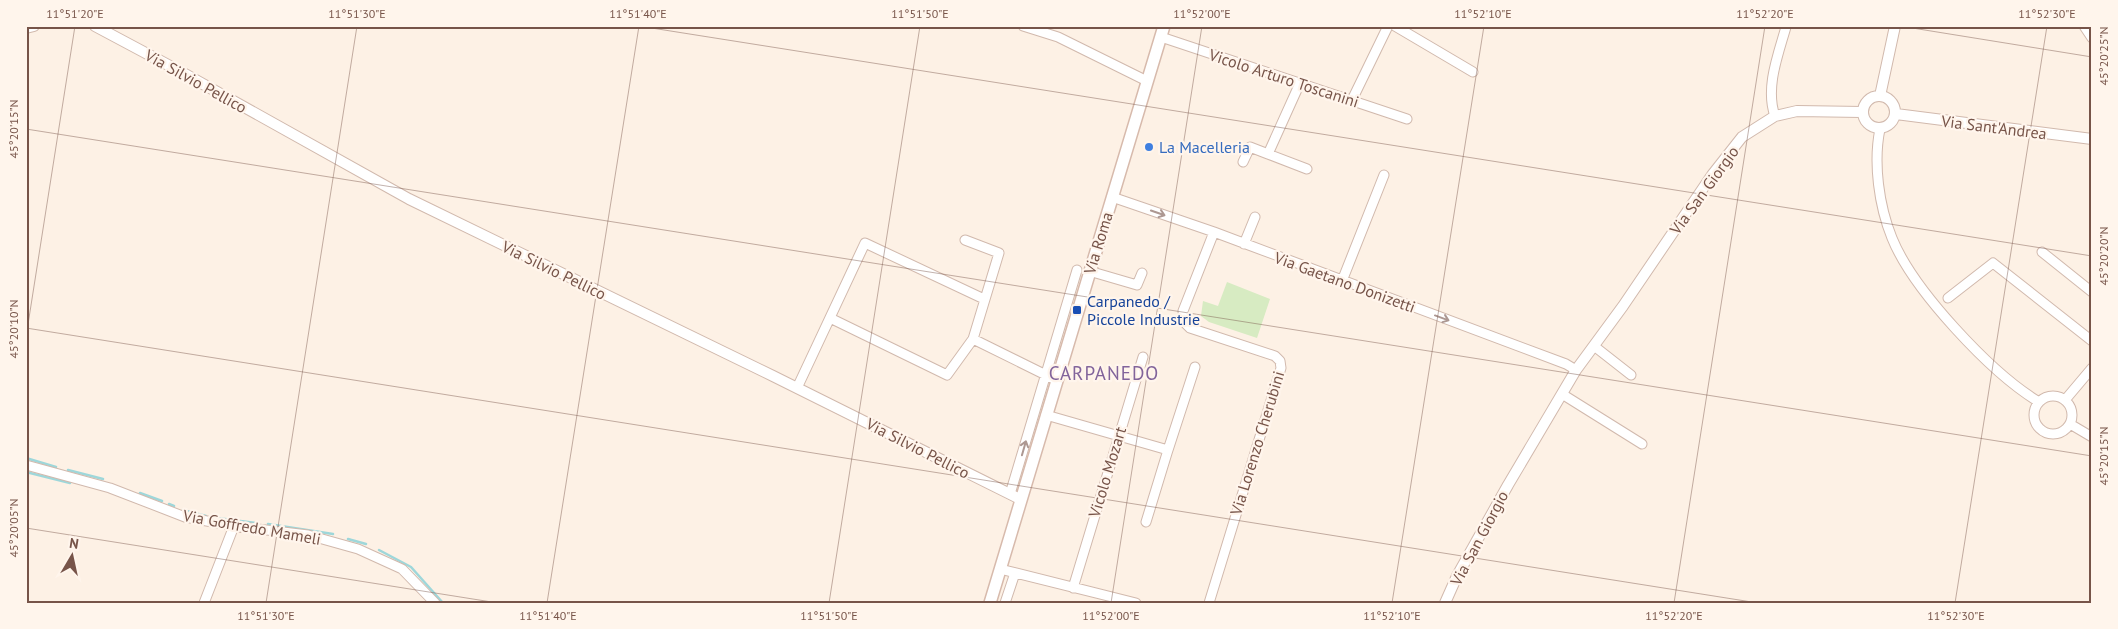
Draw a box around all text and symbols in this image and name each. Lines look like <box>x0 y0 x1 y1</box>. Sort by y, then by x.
text: 11°51'20"E <box>46 6 104 21</box>
text: 11°51'30"E <box>328 6 386 21</box>
text: 11°51'40"E <box>609 6 667 21</box>
text: 11°51'50"E <box>891 6 949 21</box>
text: 11°52'00"E <box>1173 6 1231 21</box>
text: 11°52'10"E <box>1454 6 1512 21</box>
text: 11°52'20"E <box>1736 6 1794 21</box>
text: 11°52'30"E <box>2018 6 2076 21</box>
text: 45°20'25"N <box>2096 26 2111 86</box>
street label: Via Silvio Pellico <box>141 44 250 117</box>
street label: Vicolo Arturo Toscanini <box>1206 44 1361 112</box>
text: 45°20'15"N <box>6 99 21 159</box>
street label: Via Sant'Andrea <box>1939 110 2048 143</box>
place label: La Macelleria <box>1159 137 1250 157</box>
marker: La Macelleria <box>1143 141 1155 153</box>
street label: Via San Giorgio <box>1665 142 1743 239</box>
one-way arrow <box>1150 209 1165 218</box>
street label: Via Roma <box>1079 210 1117 277</box>
text: 45°20'20"N <box>2096 226 2111 286</box>
street label: Via Silvio Pellico <box>498 236 609 304</box>
street label: Via Gaetano Donizetti <box>1271 247 1418 317</box>
place label: Carpanedo / Piccole Industrie <box>1087 291 1200 329</box>
text: 45°20'10"N <box>6 299 21 359</box>
marker: Carpanedo / Piccole Industrie <box>1071 304 1083 316</box>
one-way arrow <box>1434 314 1449 323</box>
district label: CARPANEDO <box>1049 361 1159 385</box>
street label: Via Lorenzo Cherubini <box>1225 369 1288 518</box>
street label: Via Silvio Pellico <box>862 413 973 483</box>
street label: Vicolo Mozart <box>1083 424 1130 521</box>
text: 45°20'15"N <box>2096 426 2111 486</box>
one-way arrow <box>1020 440 1029 456</box>
street label: Via San Giorgio <box>1445 487 1512 590</box>
text: 45°20'05"N <box>6 498 21 558</box>
street label: Via Goffredo Mameli <box>181 505 323 549</box>
north arrow <box>48 532 98 582</box>
text: N <box>68 534 80 553</box>
text: 11°51'30"E <box>237 608 295 623</box>
text: 11°51'40"E <box>519 608 577 623</box>
text: 11°51'50"E <box>800 608 858 623</box>
text: 11°52'00"E <box>1082 608 1140 623</box>
text: 11°52'10"E <box>1363 608 1421 623</box>
text: 11°52'20"E <box>1645 608 1703 623</box>
text: 11°52'30"E <box>1927 608 1985 623</box>

